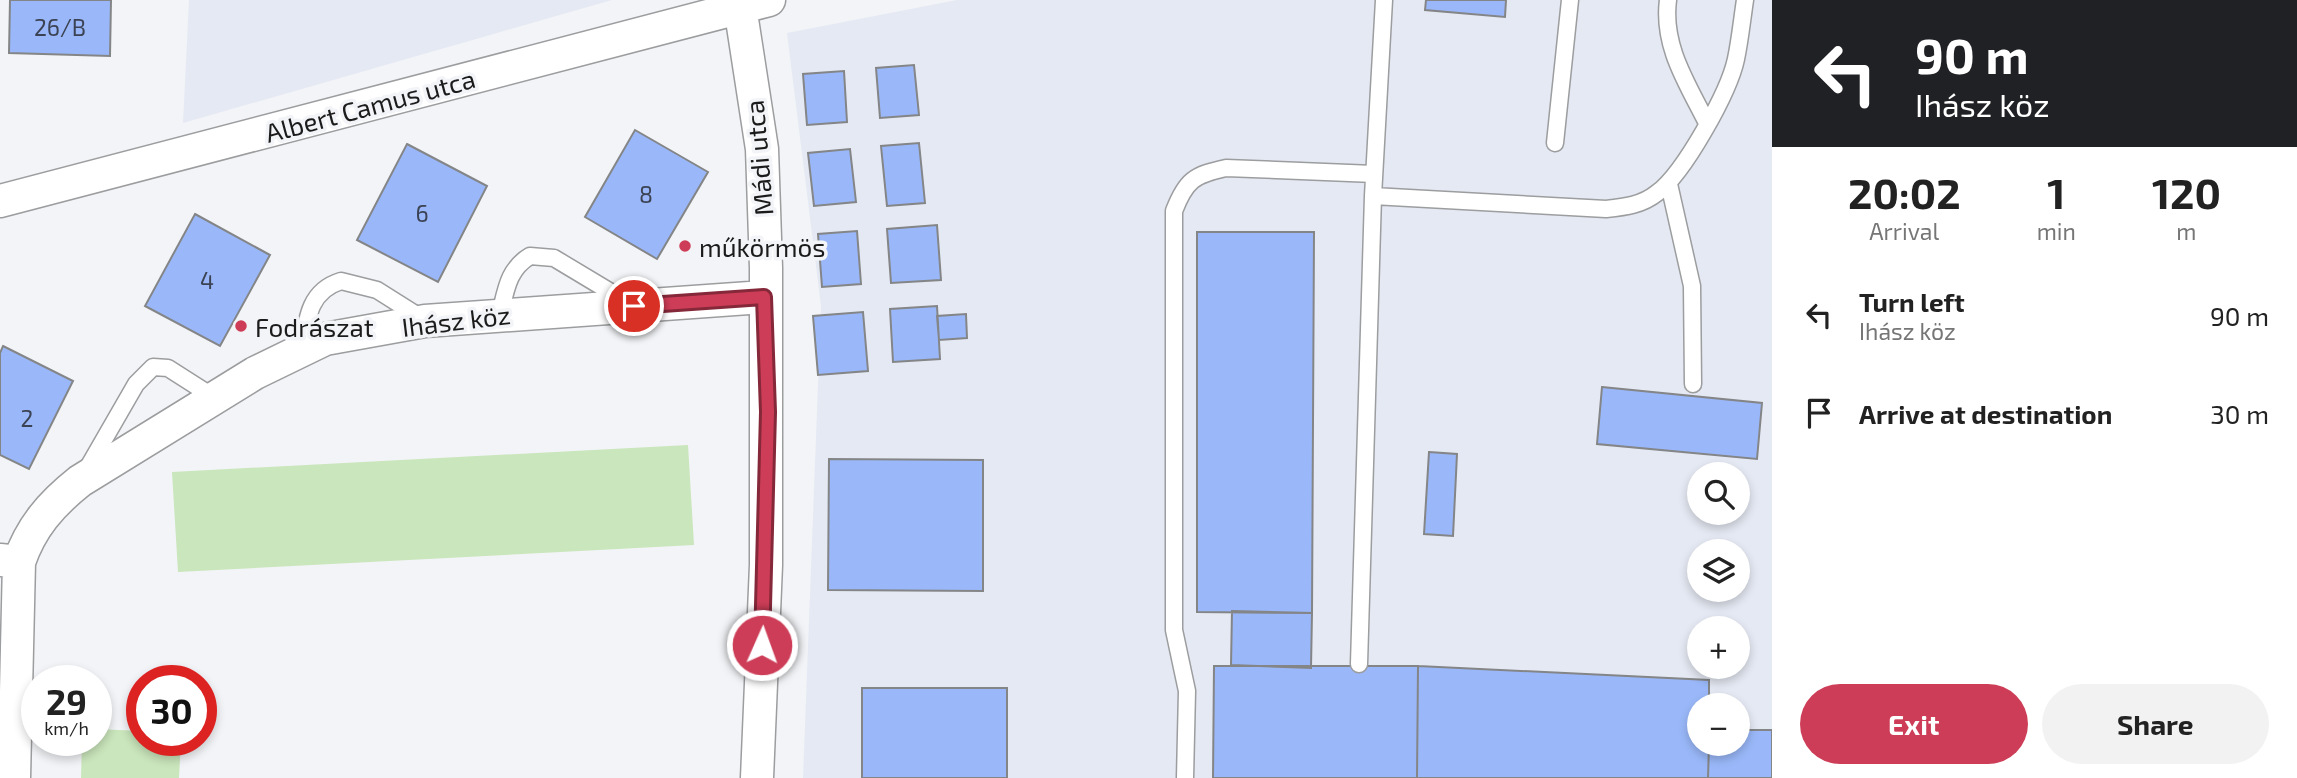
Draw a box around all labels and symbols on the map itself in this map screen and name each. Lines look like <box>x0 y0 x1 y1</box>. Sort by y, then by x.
house number: 26/B <box>34 13 86 41</box>
street label: Albert Camus utca <box>262 62 478 148</box>
street label: Mádi utca <box>738 99 778 217</box>
house number: 8 <box>639 180 653 208</box>
house number: 6 <box>415 199 429 227</box>
place label: műkörmös <box>699 231 825 262</box>
marker: műkörmös <box>677 238 693 254</box>
house number: 4 <box>200 266 214 294</box>
pin <box>604 276 664 336</box>
street label: Ihász köz <box>400 298 512 342</box>
place label: Fodrászat <box>255 311 374 342</box>
marker: Fodrászat <box>233 318 249 334</box>
house number: 2 <box>21 404 33 432</box>
position arrow <box>725 608 799 682</box>
speed limit sign: 30 <box>126 665 217 756</box>

